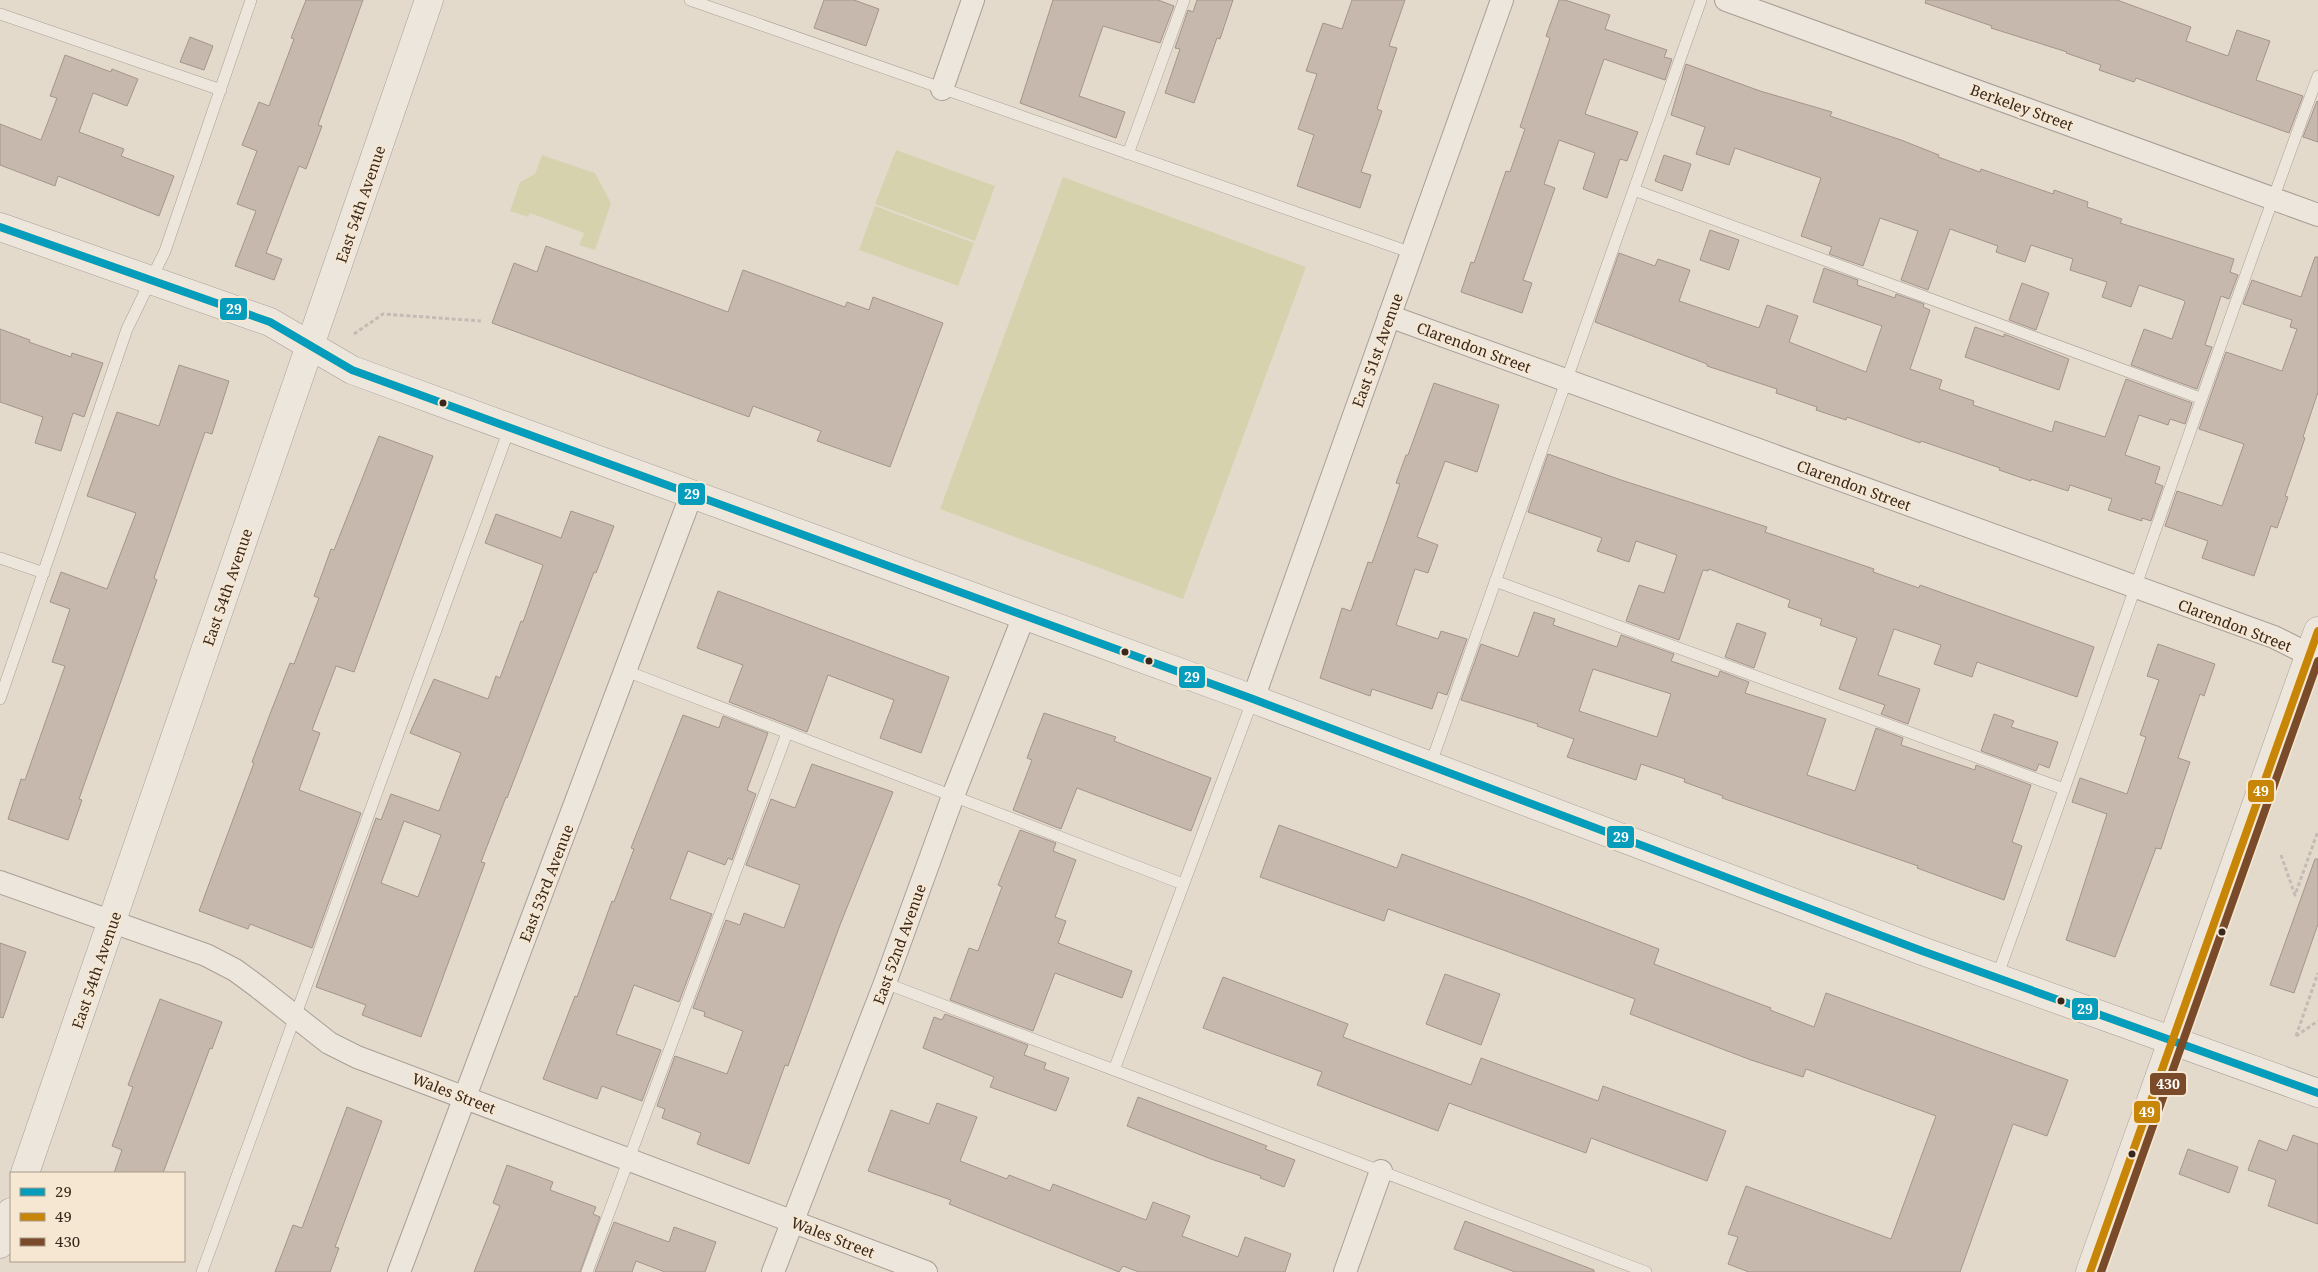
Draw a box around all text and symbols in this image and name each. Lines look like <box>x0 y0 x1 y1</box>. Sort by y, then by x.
street label: Berkeley Street <box>1968 79 2076 135</box>
street label: East 54th Avenue <box>331 143 389 265</box>
street label: East 51st Avenue <box>1347 290 1407 410</box>
line badge: 29 <box>219 297 248 321</box>
text: 29 <box>226 299 242 318</box>
street label: Clarendon Street <box>1414 317 1534 377</box>
unlabelled marker <box>438 398 448 408</box>
street label: Clarendon Street <box>1794 455 1914 515</box>
line badge: 29 <box>677 482 706 506</box>
text: 29 <box>684 484 700 503</box>
street label: East 54th Avenue <box>198 526 256 648</box>
street label: Clarendon Street <box>2175 594 2295 656</box>
unlabelled marker <box>1120 647 1130 657</box>
unlabelled marker <box>1144 656 1154 666</box>
line badge: 29 <box>1178 665 1206 689</box>
text: 29 <box>1184 667 1200 686</box>
line badge: 49 <box>2247 779 2275 803</box>
text: 49 <box>2253 781 2269 800</box>
street label: East 53rd Avenue <box>514 821 578 945</box>
line badge: 29 <box>1606 825 1635 849</box>
text: 29 <box>1613 827 1629 846</box>
street label: East 52nd Avenue <box>868 881 930 1007</box>
street label: East 54th Avenue <box>67 909 125 1031</box>
unlabelled marker <box>2217 927 2227 937</box>
unlabelled marker <box>2056 996 2066 1006</box>
line badge: 29 <box>2071 997 2099 1021</box>
text: 29 <box>2077 999 2093 1018</box>
street label: Wales Street <box>409 1068 499 1118</box>
line badge: 430 <box>2149 1072 2187 1096</box>
text: 430 <box>2156 1074 2180 1093</box>
line badge: 49 <box>2133 1100 2161 1124</box>
text: 49 <box>2139 1102 2155 1121</box>
unlabelled marker <box>2127 1149 2137 1159</box>
legend <box>10 1172 185 1262</box>
text: 29 <box>55 1181 72 1201</box>
text: 49 <box>55 1206 72 1226</box>
street label: Wales Street <box>788 1212 878 1262</box>
text: 430 <box>55 1231 80 1251</box>

